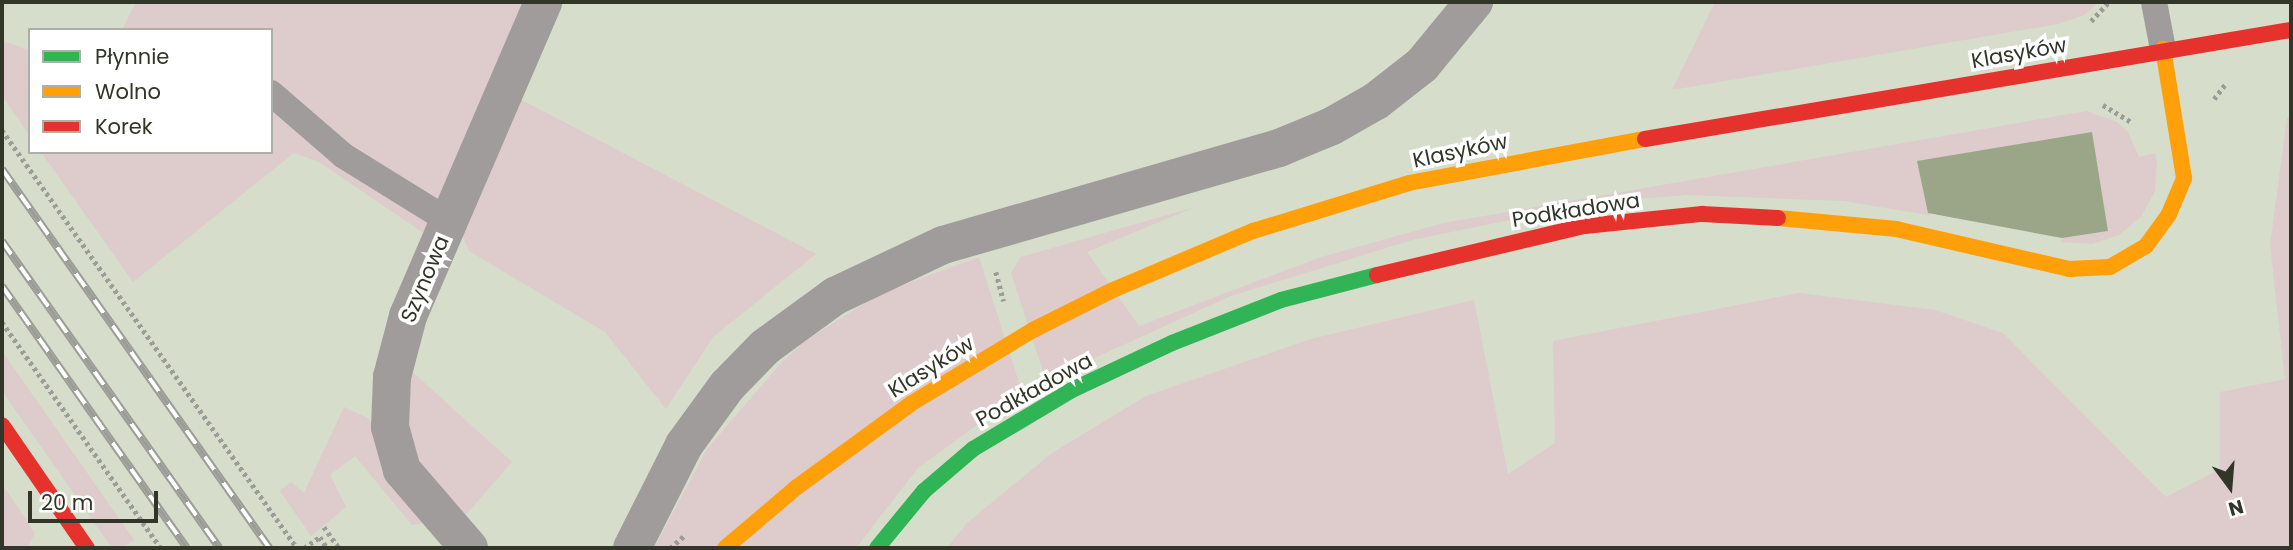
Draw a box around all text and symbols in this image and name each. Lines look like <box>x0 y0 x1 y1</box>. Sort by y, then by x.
legend <box>28 28 273 154</box>
street label: Klasyków <box>1969 32 2069 74</box>
text: Płynnie <box>95 42 169 71</box>
text: Wolno <box>95 77 161 106</box>
text: Korek <box>95 112 153 141</box>
street label: Klasyków <box>1410 129 1510 173</box>
street label: Podkładowa <box>1510 187 1642 233</box>
street label: Szynowa <box>395 232 455 326</box>
street label: Klasyków <box>884 331 978 403</box>
street label: Podkładowa <box>971 348 1097 432</box>
north arrow <box>2195 452 2265 522</box>
scale bar <box>32 476 161 520</box>
text: 20 m <box>41 488 94 517</box>
text: N <box>2225 493 2247 523</box>

